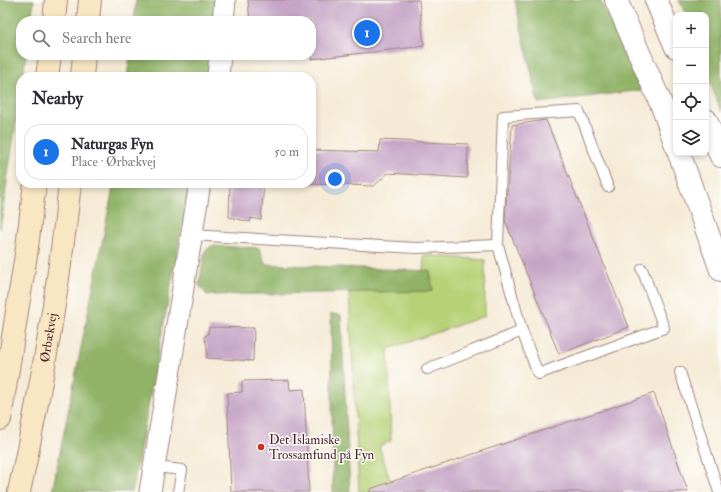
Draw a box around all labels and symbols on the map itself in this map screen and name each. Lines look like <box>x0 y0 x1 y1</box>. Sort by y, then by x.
pin: 1 <box>354 18 380 48</box>
your location <box>325 169 345 189</box>
street label: Ørbækvej <box>37 312 61 364</box>
place label: Det Islamiske Trossamfund på Fyn <box>269 432 375 464</box>
marker: Det Islamiske Trossamfund på Fyn <box>256 442 266 452</box>

